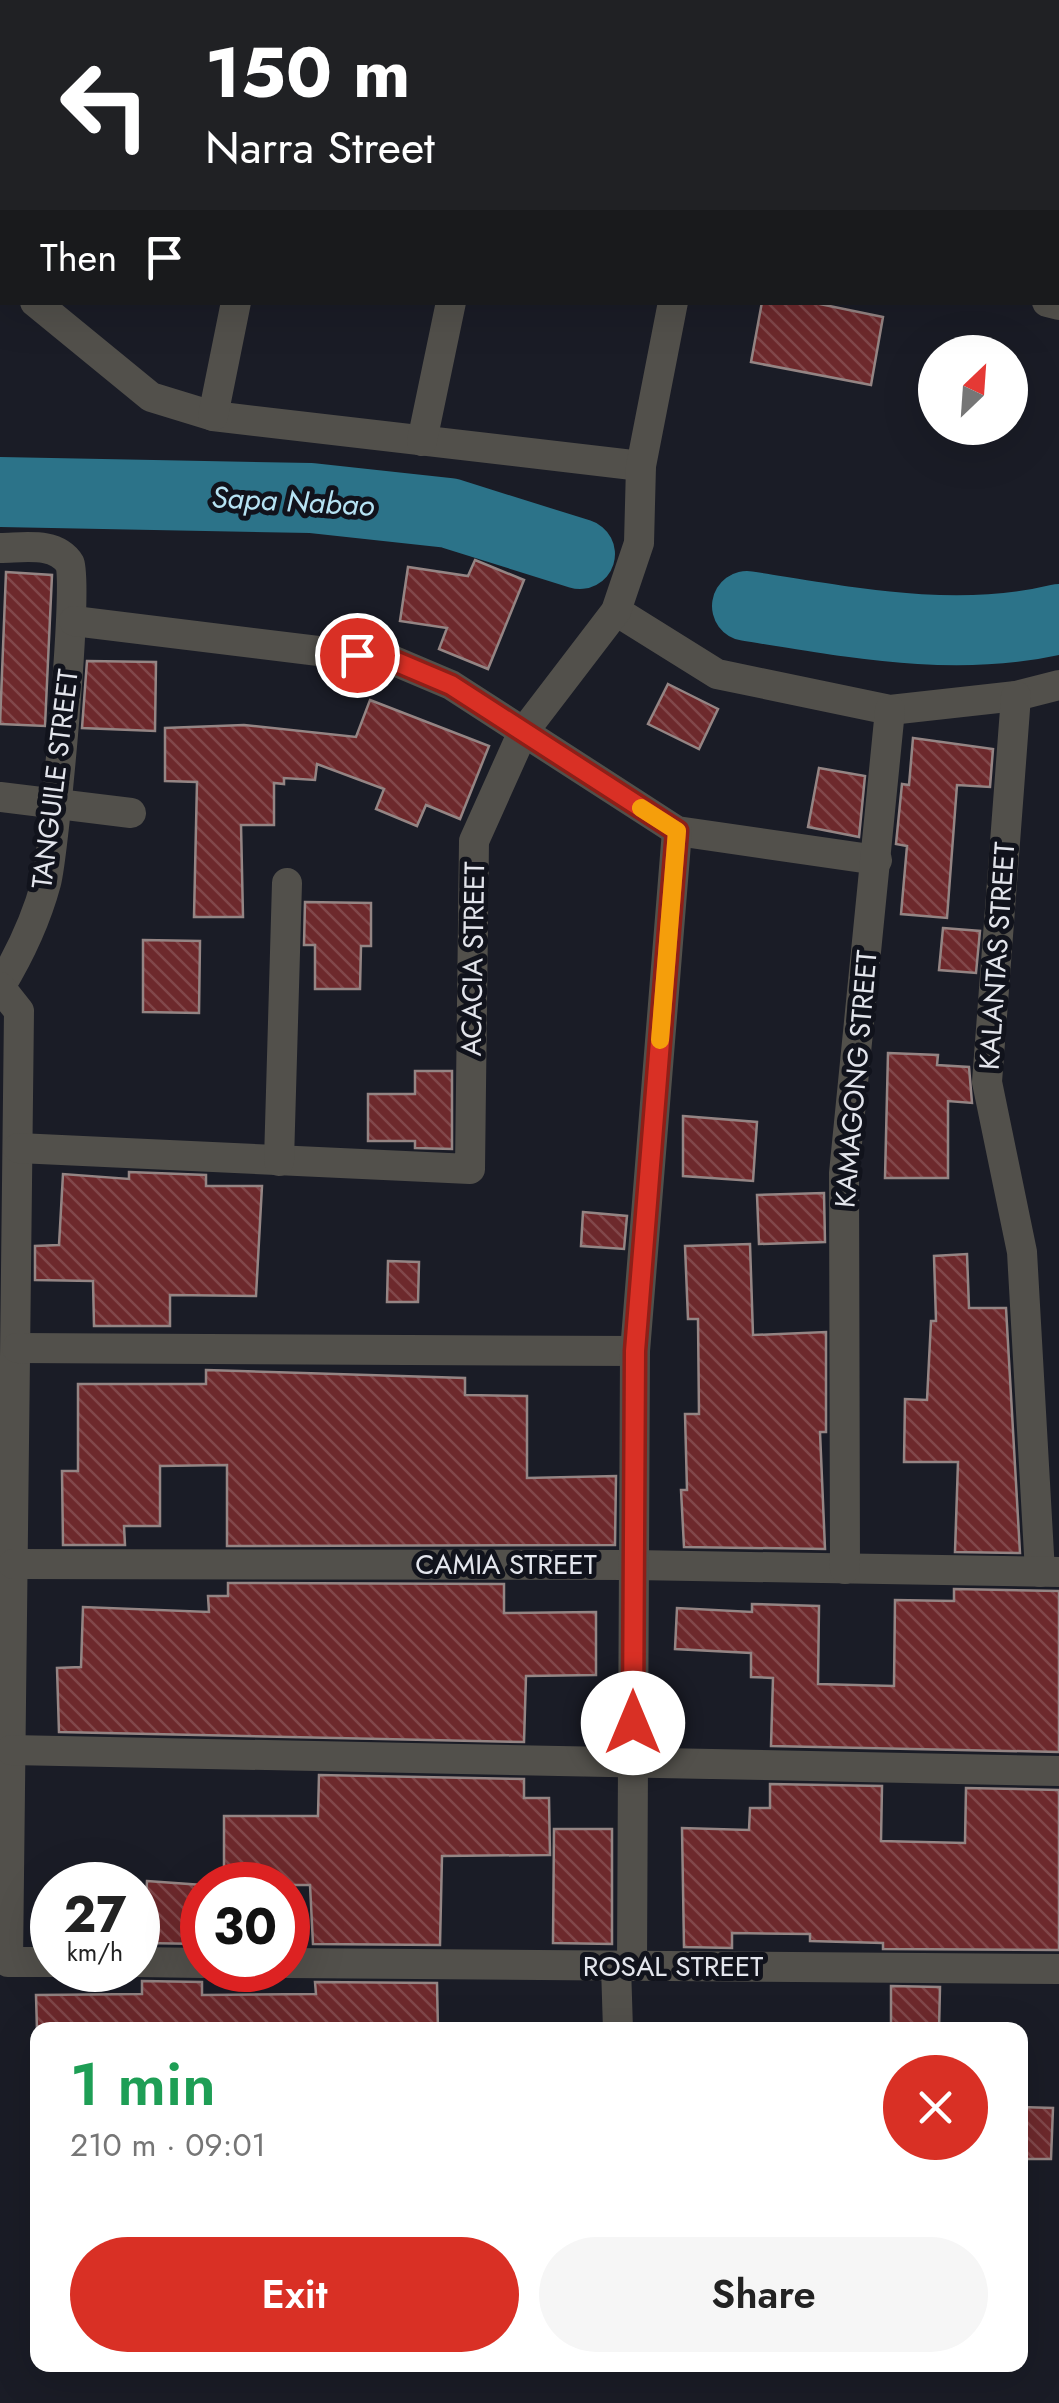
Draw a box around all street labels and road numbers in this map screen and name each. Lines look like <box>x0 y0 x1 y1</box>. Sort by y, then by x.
street label: TANGUILE STREET <box>21 667 89 891</box>
street label: KALANTAS STREET <box>969 841 1025 1071</box>
street label: ACACIA STREET <box>451 861 495 1057</box>
street label: KAMAGONG STREET <box>824 949 888 1209</box>
street label: CAMIA STREET <box>415 1544 597 1585</box>
street label: ROSAL STREET <box>583 1946 763 1987</box>

